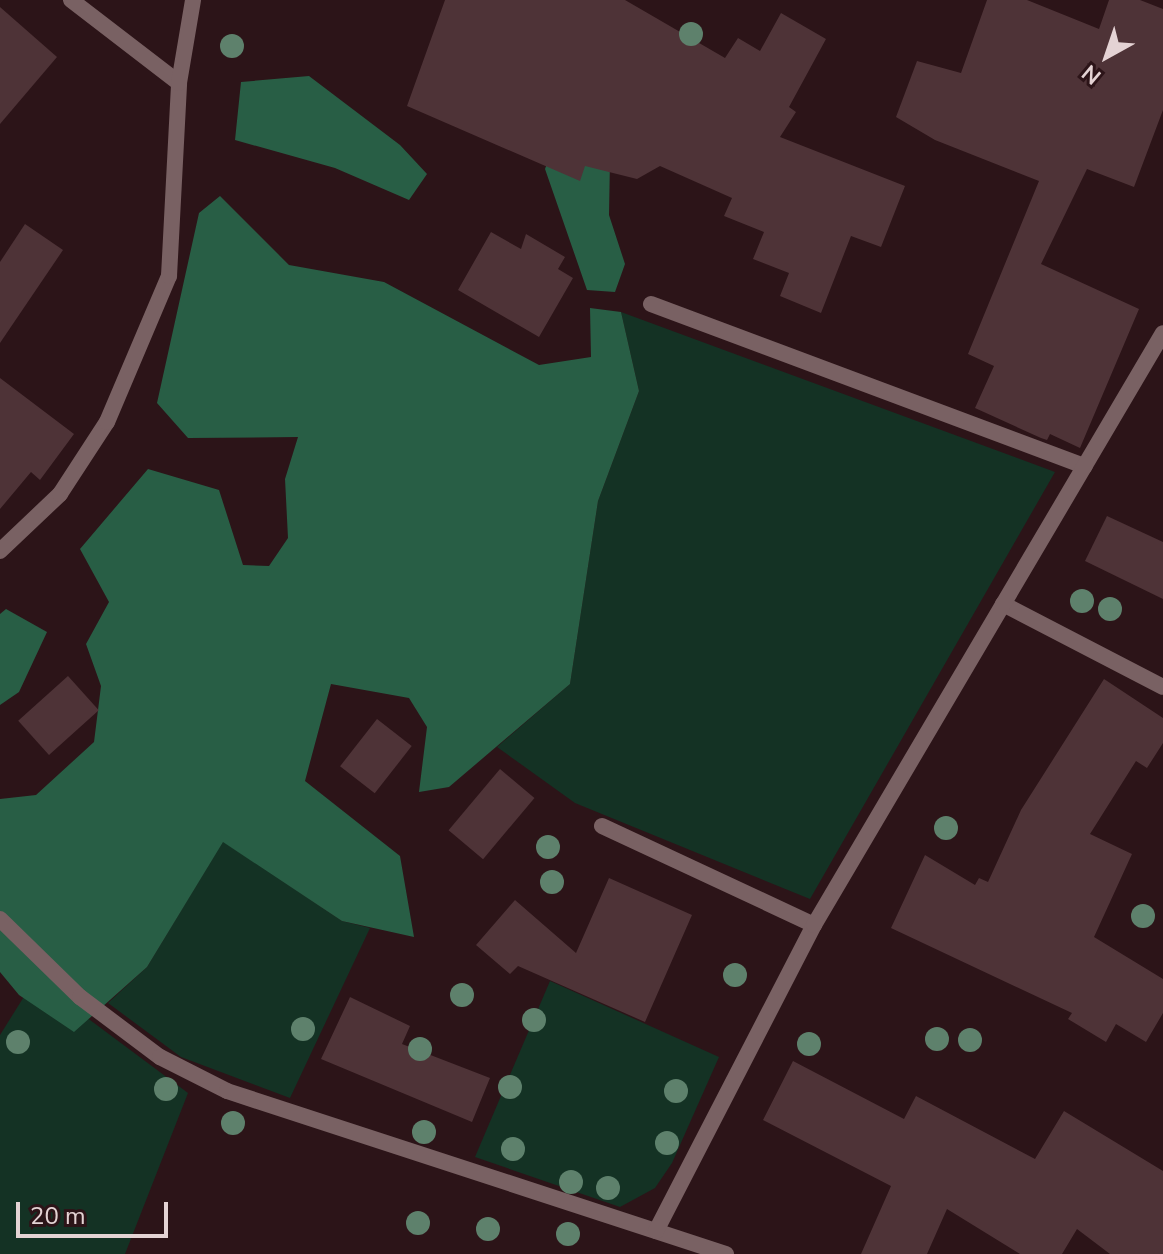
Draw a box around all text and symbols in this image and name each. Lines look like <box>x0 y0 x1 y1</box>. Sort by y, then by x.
north arrow <box>1067 16 1147 96</box>
text: N <box>1076 58 1108 91</box>
scale bar <box>20 1186 172 1236</box>
text: 20 m <box>30 1200 86 1232</box>

